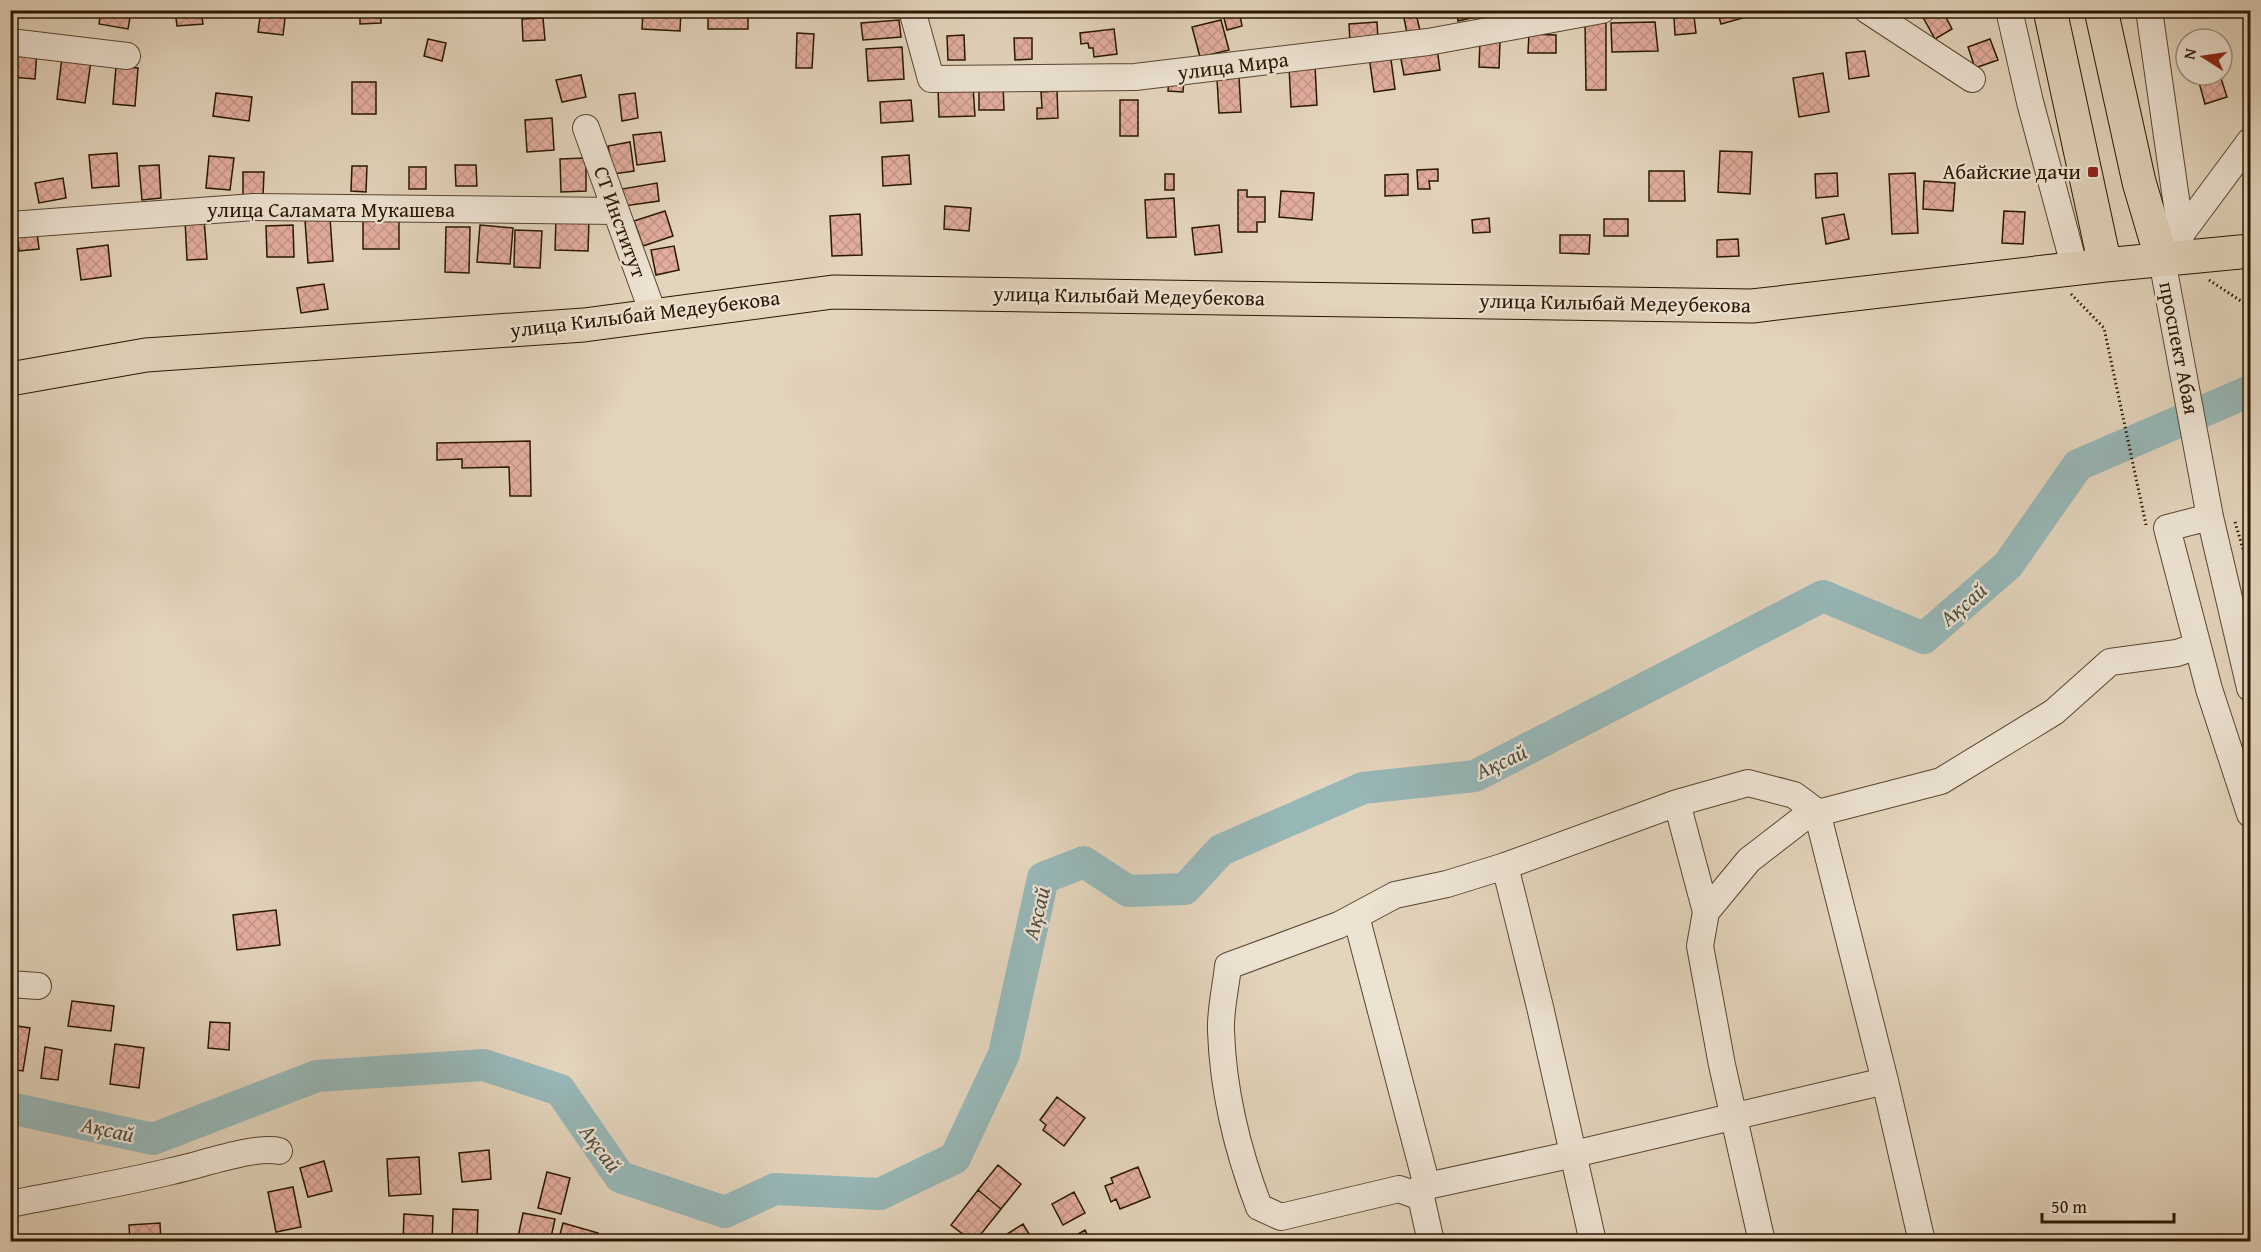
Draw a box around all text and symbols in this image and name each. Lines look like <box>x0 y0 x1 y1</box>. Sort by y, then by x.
north arrow <box>2174 27 2234 87</box>
street label: улица Мира <box>1175 43 1290 88</box>
text: N <box>2176 46 2202 62</box>
place label: Абайские дачи <box>1943 156 2081 187</box>
street label: СТ Институт <box>586 162 655 282</box>
marker: Абайские дачи <box>2086 165 2100 179</box>
street label: улица Саламата Мукашева <box>206 194 455 225</box>
street label: улица Килыбай Медеубекова <box>992 278 1265 313</box>
street label: проспект Абая <box>2151 279 2208 417</box>
street label: улица Килыбай Медеубекова <box>507 282 782 346</box>
street label: улица Килыбай Медеубекова <box>1478 285 1751 320</box>
water label: Ақсай <box>1932 574 1994 634</box>
water label: Ақсай <box>1469 735 1532 787</box>
water label: Ақсай <box>1014 883 1058 944</box>
water label: Ақсай <box>78 1108 138 1150</box>
water label: Ақсай <box>572 1116 630 1179</box>
scale bar <box>2042 1186 2174 1224</box>
text: 50 m <box>2051 1193 2087 1220</box>

